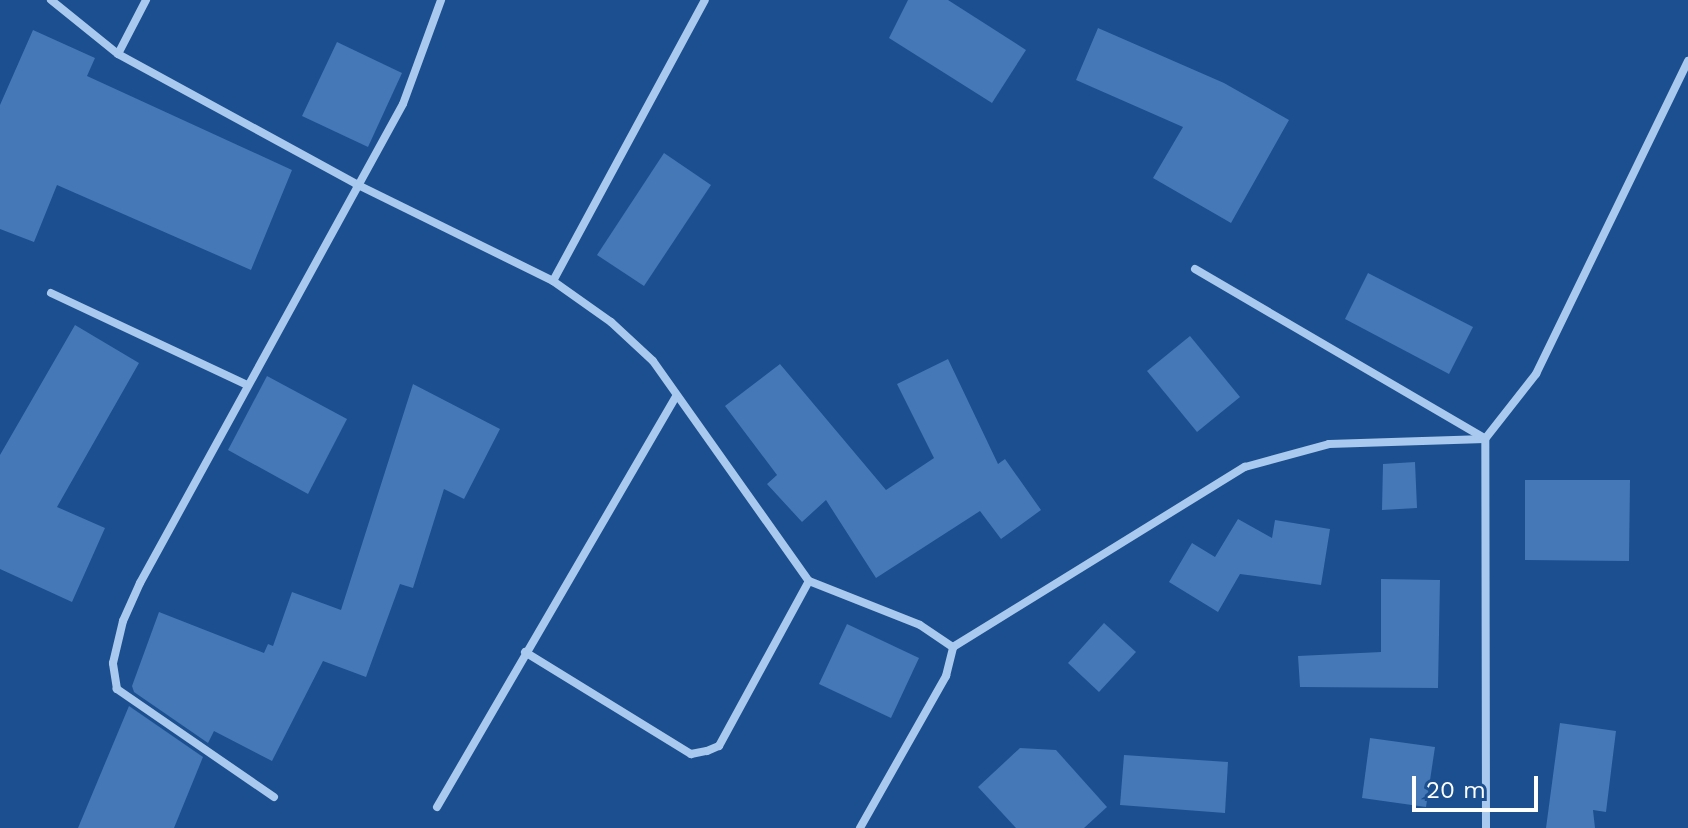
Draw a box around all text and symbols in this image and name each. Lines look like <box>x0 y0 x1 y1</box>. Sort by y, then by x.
scale bar <box>1416 760 1542 810</box>
text: 20 m <box>1426 776 1486 804</box>

